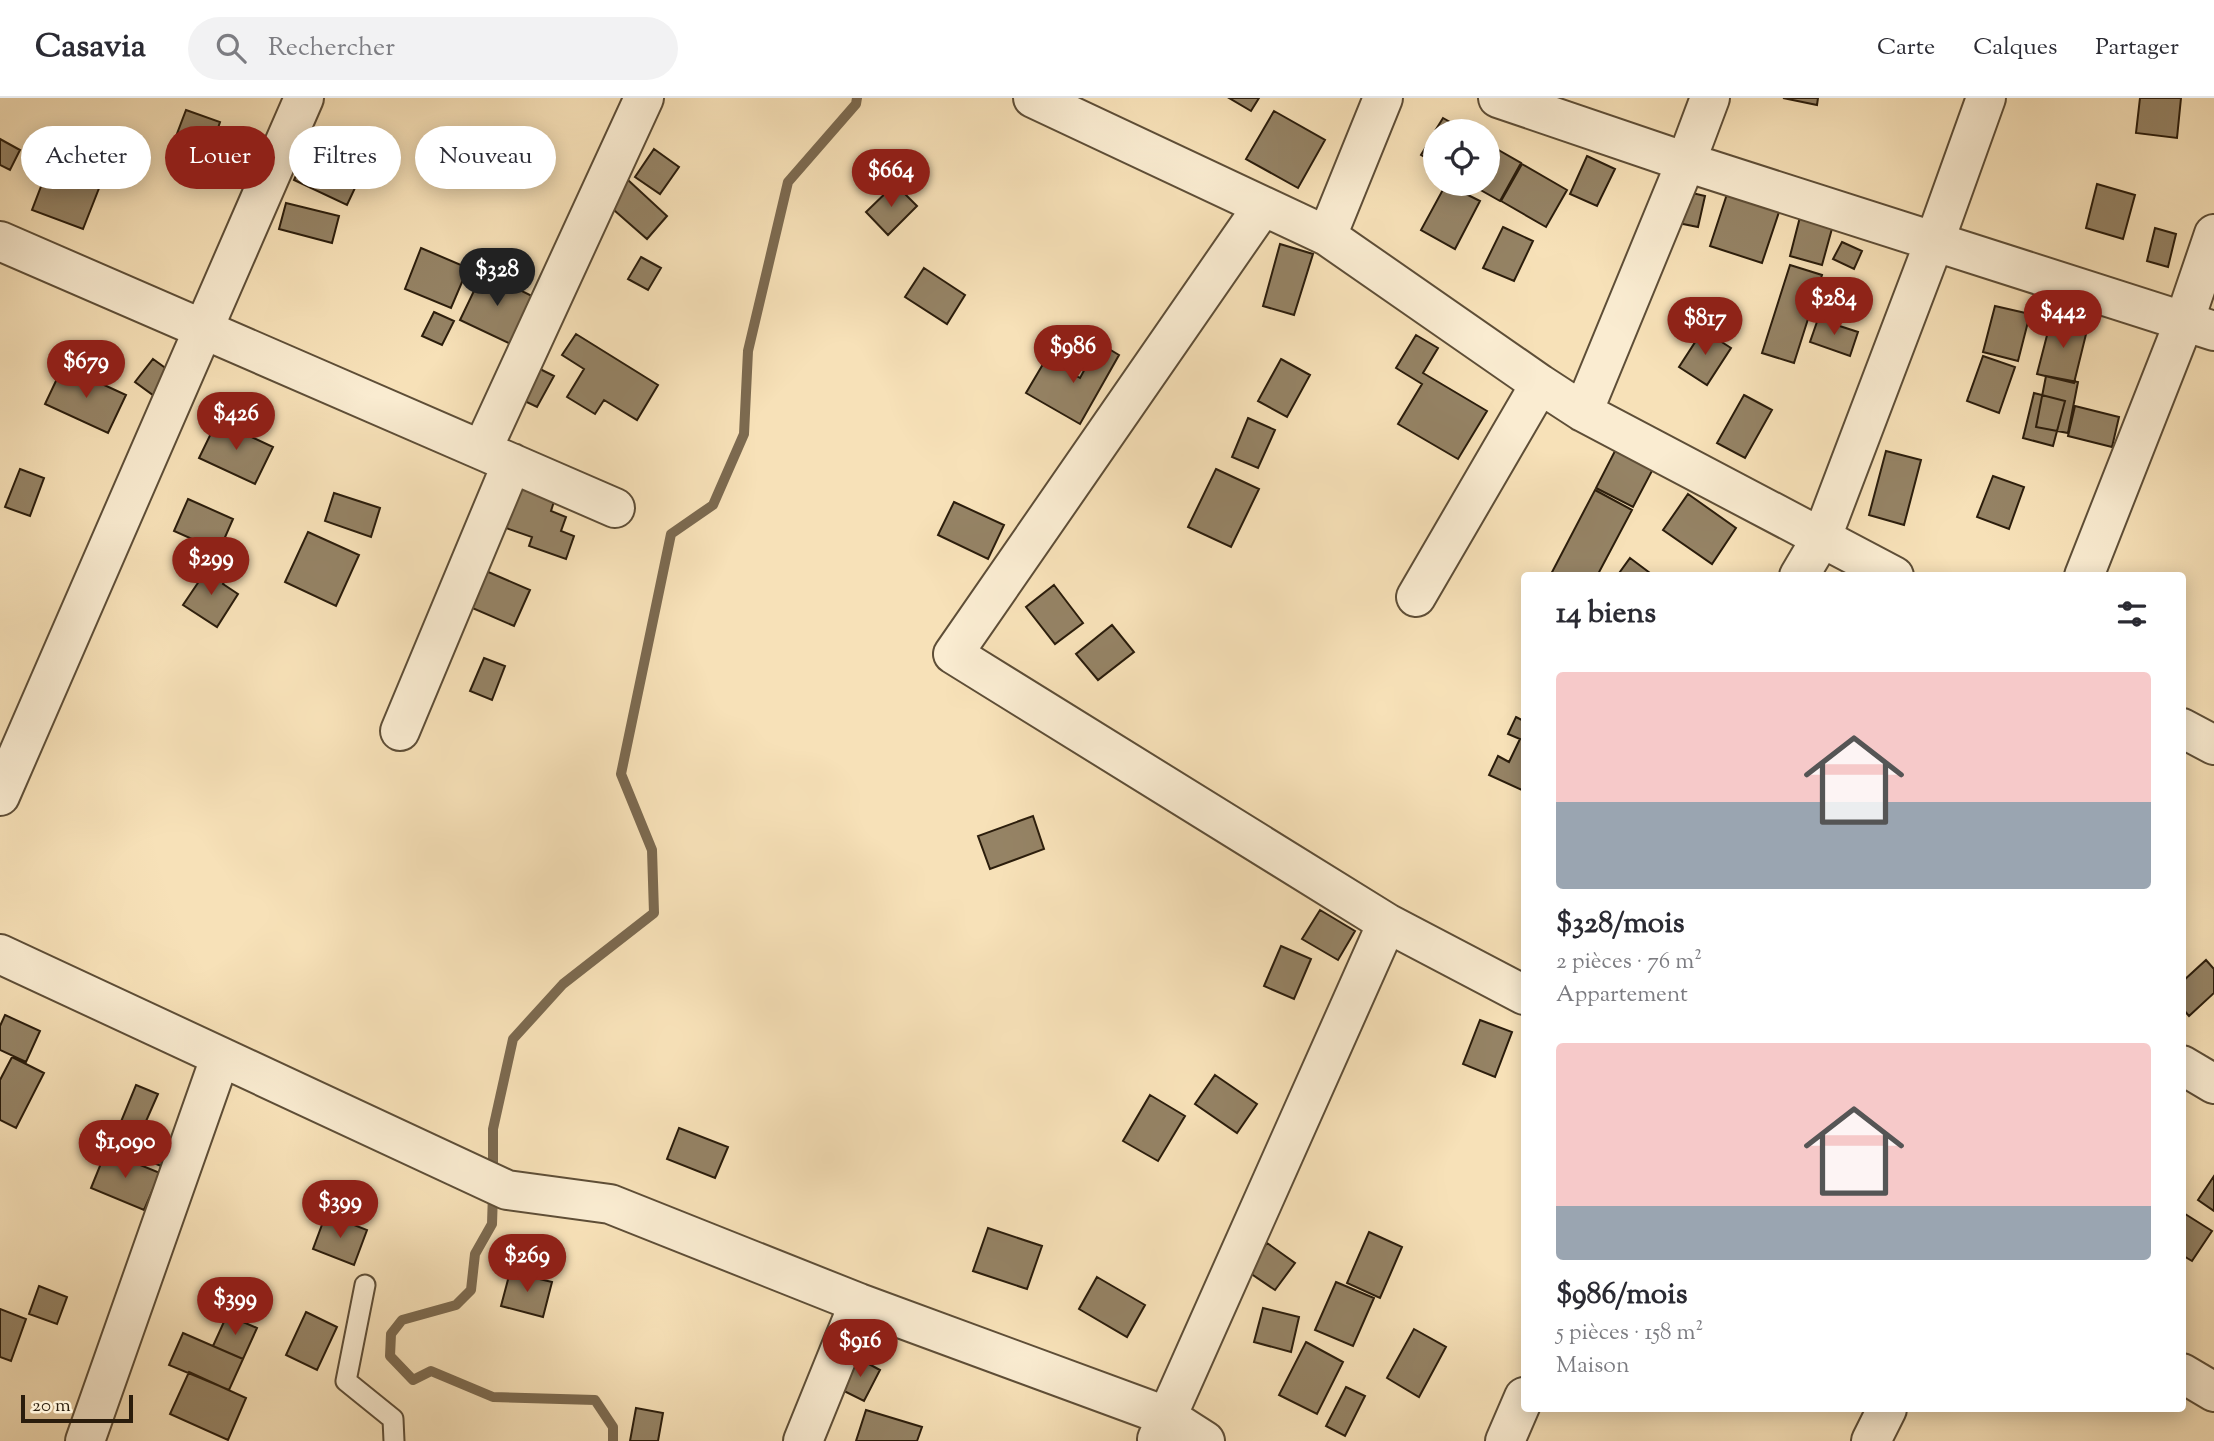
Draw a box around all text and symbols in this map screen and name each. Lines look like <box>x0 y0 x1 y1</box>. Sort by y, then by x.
search box <box>188 17 678 80</box>
text: Casavia <box>35 24 146 72</box>
icon: search <box>212 29 250 67</box>
text: Rechercher <box>268 30 395 67</box>
text: Carte <box>1877 31 1935 65</box>
text: Calques <box>1973 31 2057 65</box>
text: Partager <box>2095 31 2179 65</box>
map controls <box>1423 119 1500 196</box>
button: locate <box>1423 119 1500 196</box>
chip: Acheter <box>21 126 151 189</box>
chip: Louer <box>165 126 275 189</box>
chip: Filtres <box>289 126 401 189</box>
chip: Nouveau <box>415 126 556 189</box>
pin: $664 <box>850 150 932 209</box>
text: $664 <box>868 155 914 188</box>
pin: $328 <box>456 248 538 308</box>
text: $328 <box>475 254 519 287</box>
pin: $284 <box>1793 278 1875 337</box>
text: $284 <box>1811 283 1857 316</box>
pin: $442 <box>2022 290 2104 350</box>
text: $442 <box>2040 296 2086 329</box>
pin: $817 <box>1664 298 1746 357</box>
text: $817 <box>1683 303 1727 336</box>
pin: $986 <box>1032 326 1114 385</box>
text: $986 <box>1050 331 1096 364</box>
pin: $679 <box>45 341 127 400</box>
text: $679 <box>63 346 109 379</box>
pin: $426 <box>195 392 277 452</box>
text: $426 <box>213 398 259 431</box>
pin: $299 <box>170 538 252 597</box>
text: $299 <box>188 543 234 576</box>
text: 14 biens <box>1556 593 1656 636</box>
icon: filters <box>2113 595 2151 633</box>
icon: home <box>1791 717 1917 843</box>
text: $328/mois <box>1556 903 1685 946</box>
text: 2 pièces · 76 m² <box>1556 946 1702 979</box>
text: Appartement <box>1556 979 1688 1012</box>
icon: home <box>1791 1088 1917 1214</box>
pin: $1,090 <box>68 1121 182 1180</box>
text: $1,090 <box>95 1126 155 1159</box>
pin: $399 <box>299 1180 381 1240</box>
text: $399 <box>318 1186 362 1219</box>
pin: $269 <box>486 1234 568 1294</box>
text: $269 <box>504 1240 550 1273</box>
text: $986/mois <box>1556 1274 1688 1317</box>
pin: $399 <box>194 1278 276 1337</box>
text: $399 <box>213 1283 257 1316</box>
text: 5 pièces · 158 m² <box>1556 1317 1703 1350</box>
pin: $916 <box>819 1320 901 1379</box>
text: $916 <box>839 1325 881 1358</box>
text: Maison <box>1556 1350 1630 1383</box>
scale bar <box>21 1392 133 1424</box>
text: 20 m <box>32 1393 71 1420</box>

